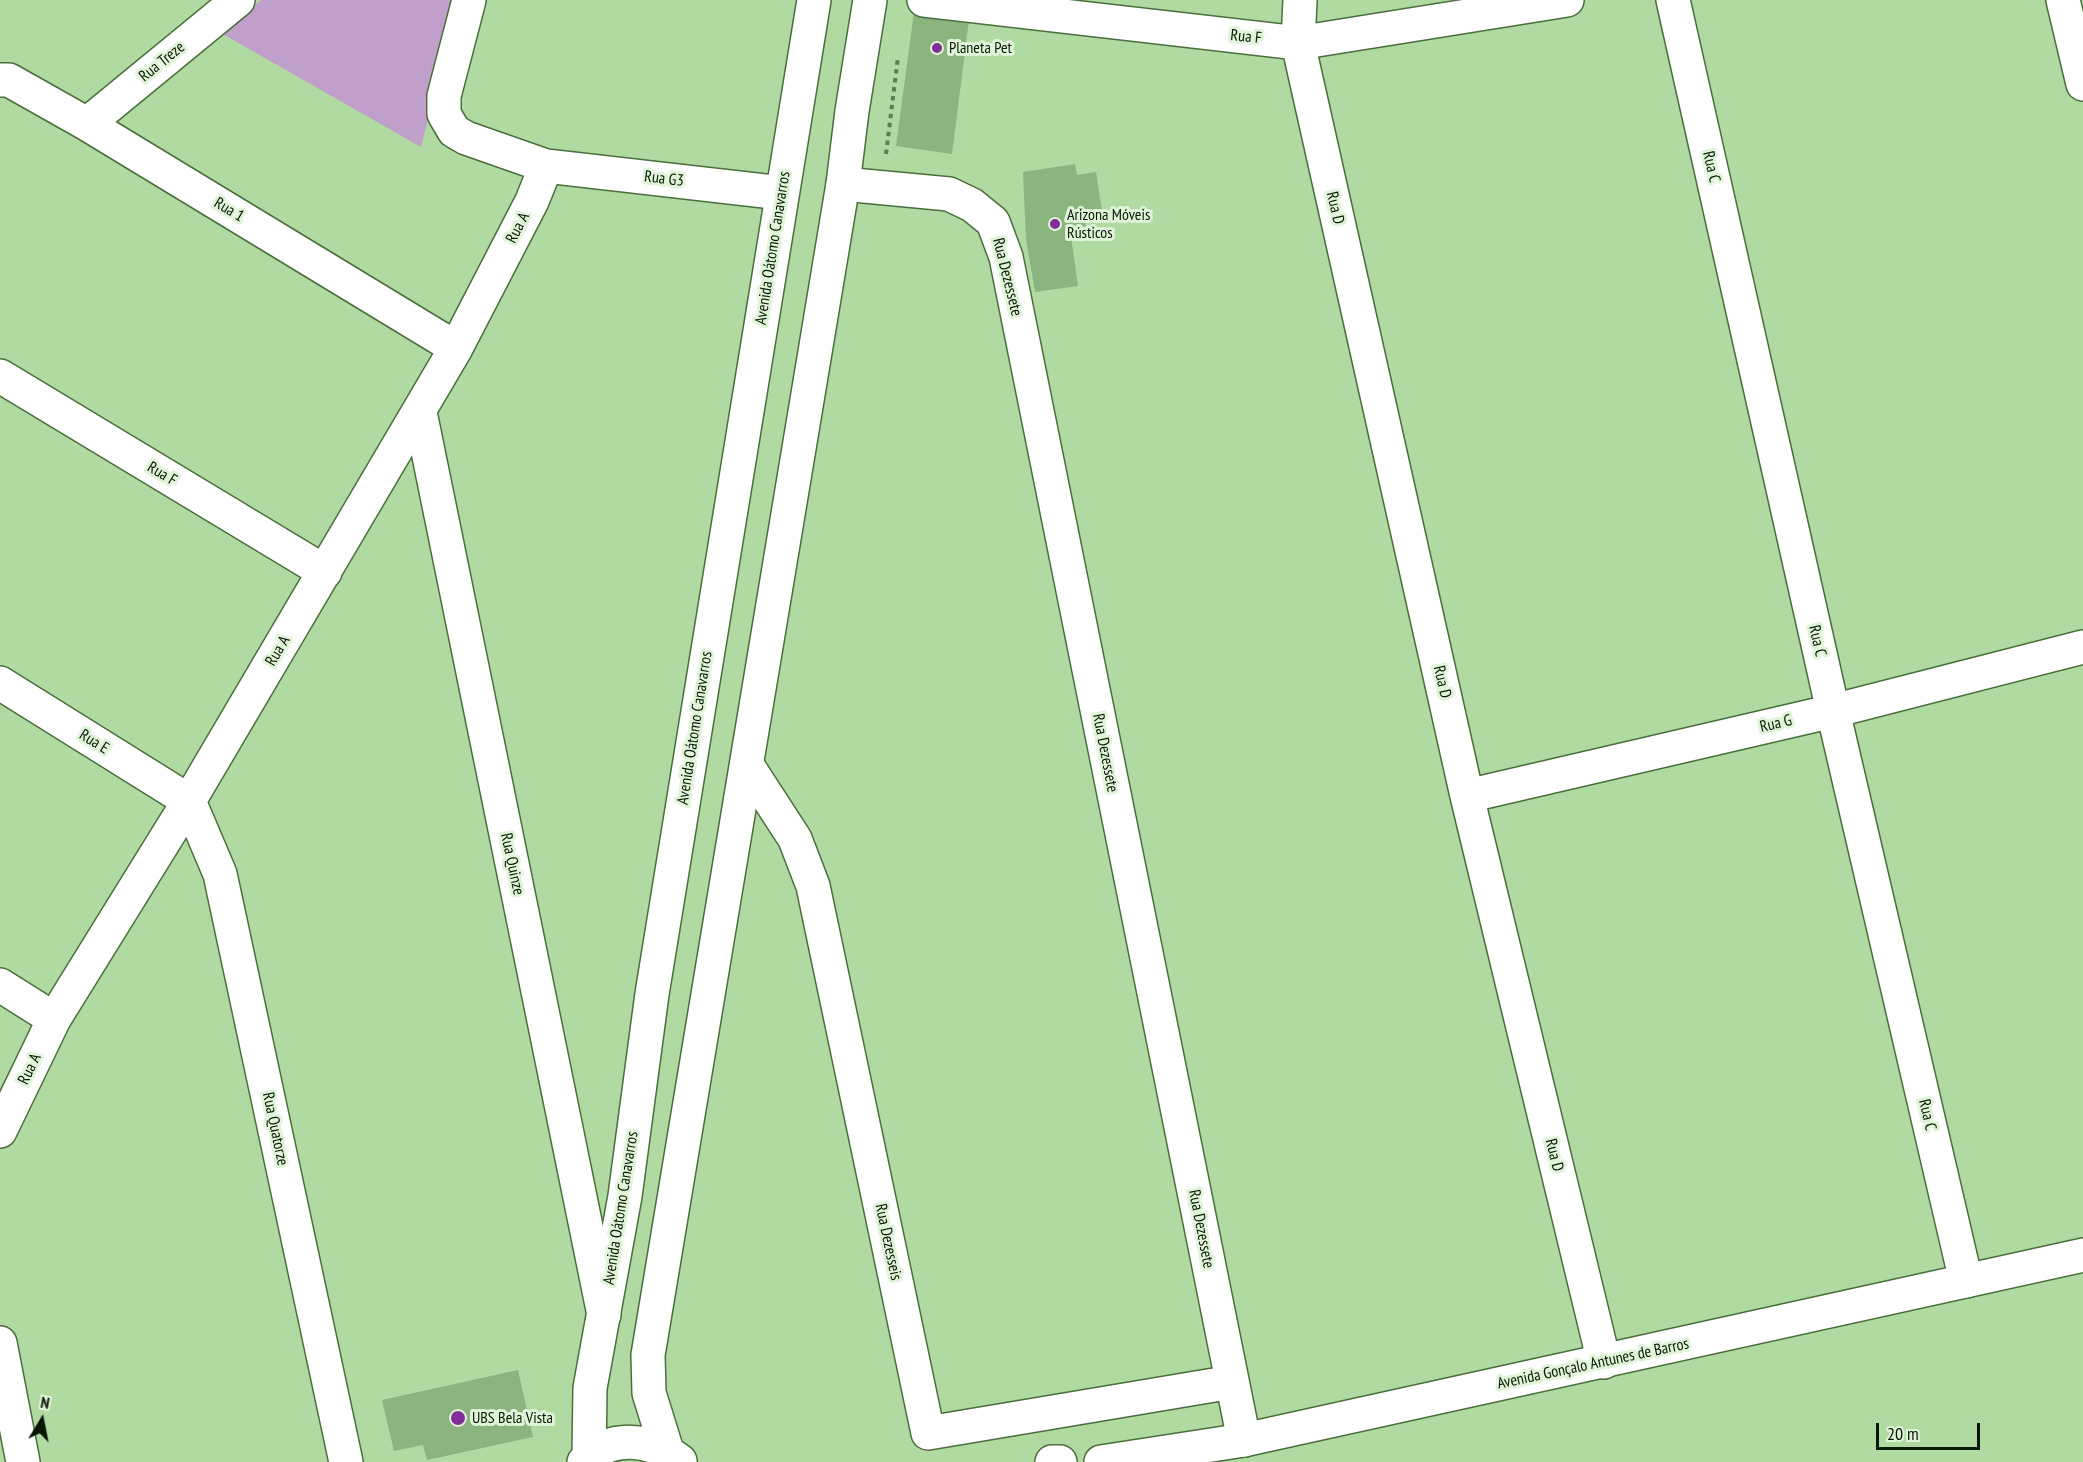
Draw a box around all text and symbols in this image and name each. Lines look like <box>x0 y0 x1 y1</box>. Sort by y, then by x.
street label: Rua F <box>1230 26 1262 48</box>
street label: Rua Treze <box>135 38 189 86</box>
place label: Planeta Pet <box>949 38 1012 58</box>
marker: Planeta Pet <box>930 41 944 55</box>
street label: Rua C <box>1698 149 1724 185</box>
street label: Rua G3 <box>643 167 685 191</box>
street label: Avenida Oátomo Canavarros <box>751 170 795 326</box>
street label: Rua D <box>1322 190 1348 226</box>
street label: Rua 1 <box>211 194 247 226</box>
place label: Arizona Móveis Rústicos <box>1067 205 1150 243</box>
street label: Rua A <box>502 209 534 247</box>
marker: Arizona Móveis Rústicos <box>1048 217 1062 231</box>
street label: Rua Dezessete <box>988 236 1026 318</box>
street label: Rua F <box>144 458 180 490</box>
street label: Rua C <box>1804 623 1830 659</box>
street label: Rua A <box>262 632 294 670</box>
street label: Avenida Oátomo Canavarros <box>673 650 717 806</box>
street label: Rua D <box>1429 664 1455 700</box>
street label: Rua G <box>1758 711 1794 737</box>
street label: Rua Dezessete <box>1088 712 1122 794</box>
street label: Rua E <box>76 726 112 758</box>
street label: Rua Quinze <box>496 831 528 897</box>
street label: Rua A <box>14 1050 46 1088</box>
street label: Rua Quatorze <box>258 1091 292 1167</box>
street label: Rua C <box>1914 1097 1940 1133</box>
street label: Avenida Oátomo Canavarros <box>599 1130 643 1286</box>
street label: Rua D <box>1541 1137 1567 1173</box>
street label: Rua Dezessete <box>1184 1188 1218 1270</box>
street label: Rua Dezesseis <box>871 1202 905 1282</box>
street label: Avenida Gonçalo Antunes de Barros <box>1495 1334 1691 1394</box>
north arrow <box>12 1390 72 1450</box>
text: N <box>39 1392 51 1413</box>
place label: UBS Bela Vista <box>472 1408 553 1428</box>
marker: UBS Bela Vista <box>449 1409 467 1427</box>
scale bar <box>1879 1411 1982 1449</box>
text: 20 m <box>1887 1422 1919 1445</box>

